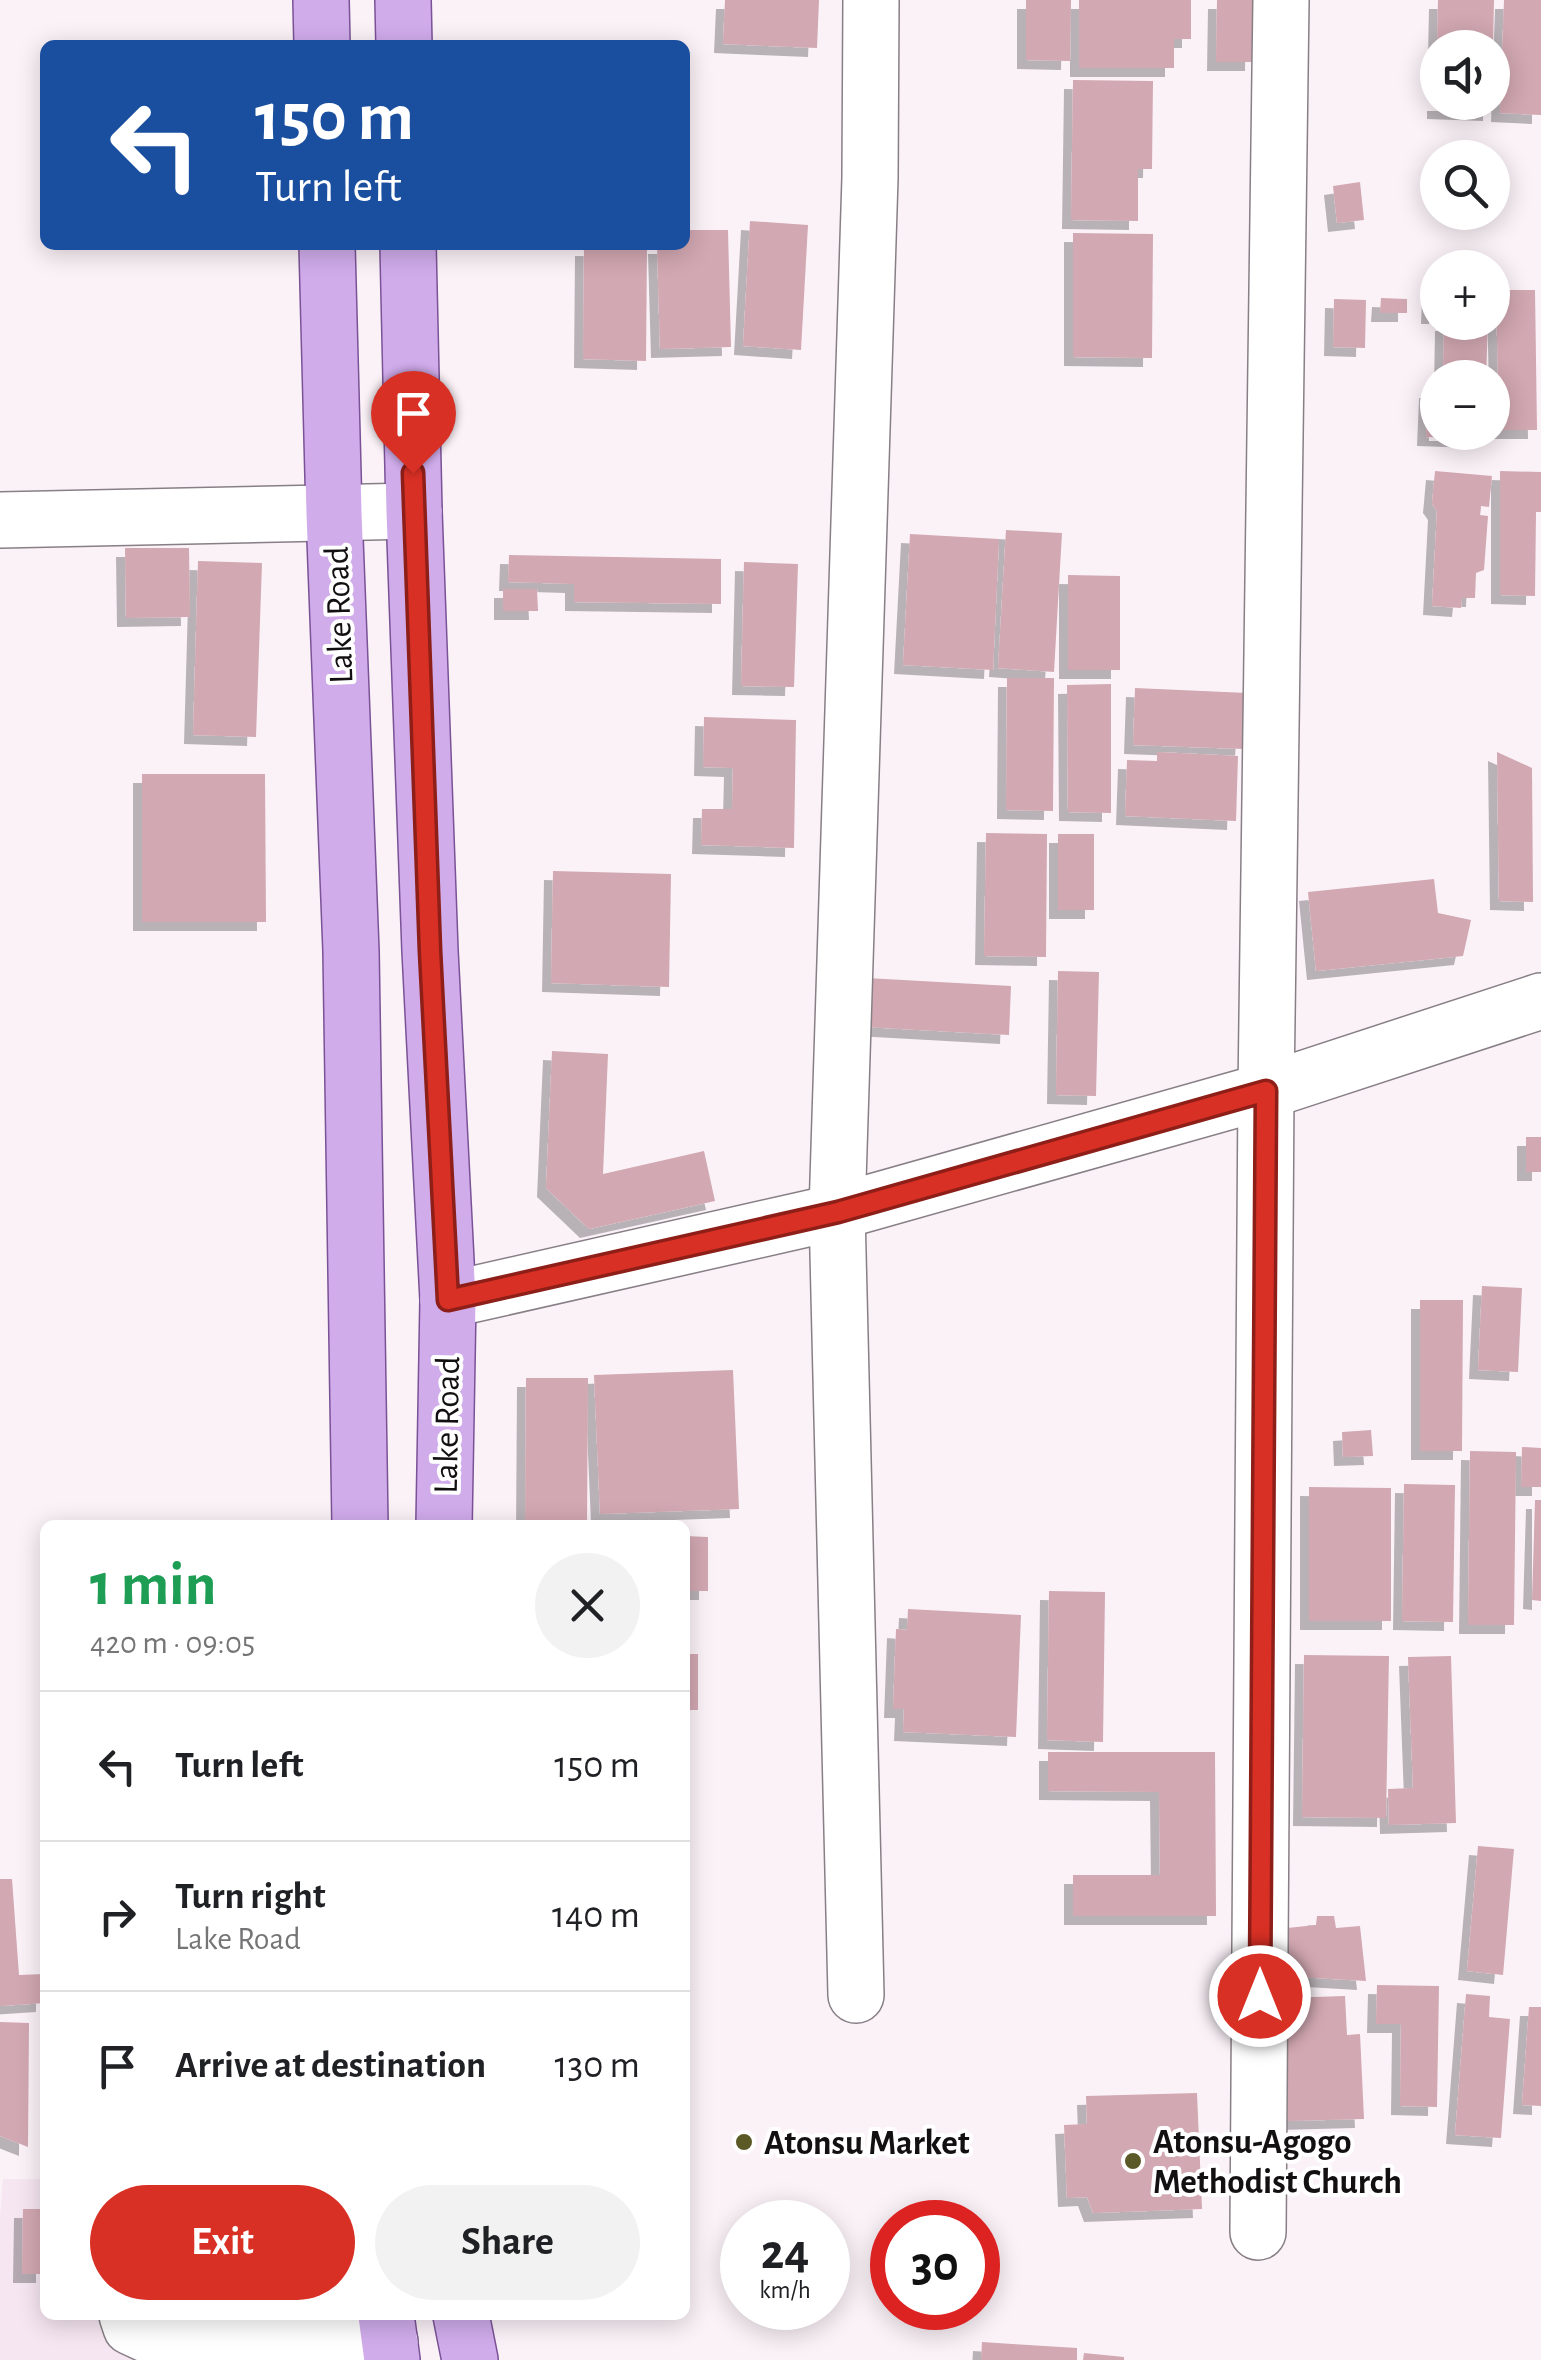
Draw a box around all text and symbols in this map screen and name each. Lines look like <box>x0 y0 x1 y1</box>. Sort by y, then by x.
map controls <box>1420 30 1510 450</box>
button: sound <box>1420 30 1510 120</box>
icon: left <box>90 80 220 210</box>
text: 150 m <box>255 83 414 153</box>
button: search <box>1420 140 1510 230</box>
text: Turn left <box>255 165 402 210</box>
button: + <box>1420 250 1510 340</box>
button: − <box>1420 360 1510 450</box>
pin <box>371 371 456 474</box>
icon: arrive <box>386 386 441 441</box>
street label: Lake Road <box>320 546 359 684</box>
street label: Lake Road <box>429 1356 466 1494</box>
button: close <box>535 1553 640 1658</box>
text: 1 min <box>90 1556 216 1616</box>
text: 420 m · 09:05 <box>90 1627 255 1659</box>
icon: left <box>90 1739 145 1794</box>
text: Turn left <box>175 1747 303 1785</box>
text: 150 m <box>554 1747 640 1785</box>
text: Turn right <box>175 1878 325 1916</box>
icon: right <box>90 1889 145 1944</box>
text: 140 m <box>552 1897 640 1935</box>
text: Lake Road <box>175 1923 301 1955</box>
position arrow <box>1208 1944 1312 2048</box>
icon: arrive <box>90 2039 145 2094</box>
text: Arrive at destination <box>175 2047 486 2085</box>
text: 130 m <box>555 2047 640 2085</box>
place label: Atonsu-Agogo Methodist Church <box>1153 2125 1402 2200</box>
place label: Atonsu Market <box>764 2126 970 2161</box>
marker: Atonsu Market <box>733 2131 755 2153</box>
marker: Atonsu-Agogo Methodist Church <box>1122 2150 1144 2172</box>
button: Exit <box>90 2185 355 2300</box>
button: Share <box>375 2185 640 2300</box>
speed limit sign: 30 <box>870 2200 1000 2330</box>
text: 24 <box>761 2228 809 2278</box>
text: km/h <box>759 2278 811 2303</box>

